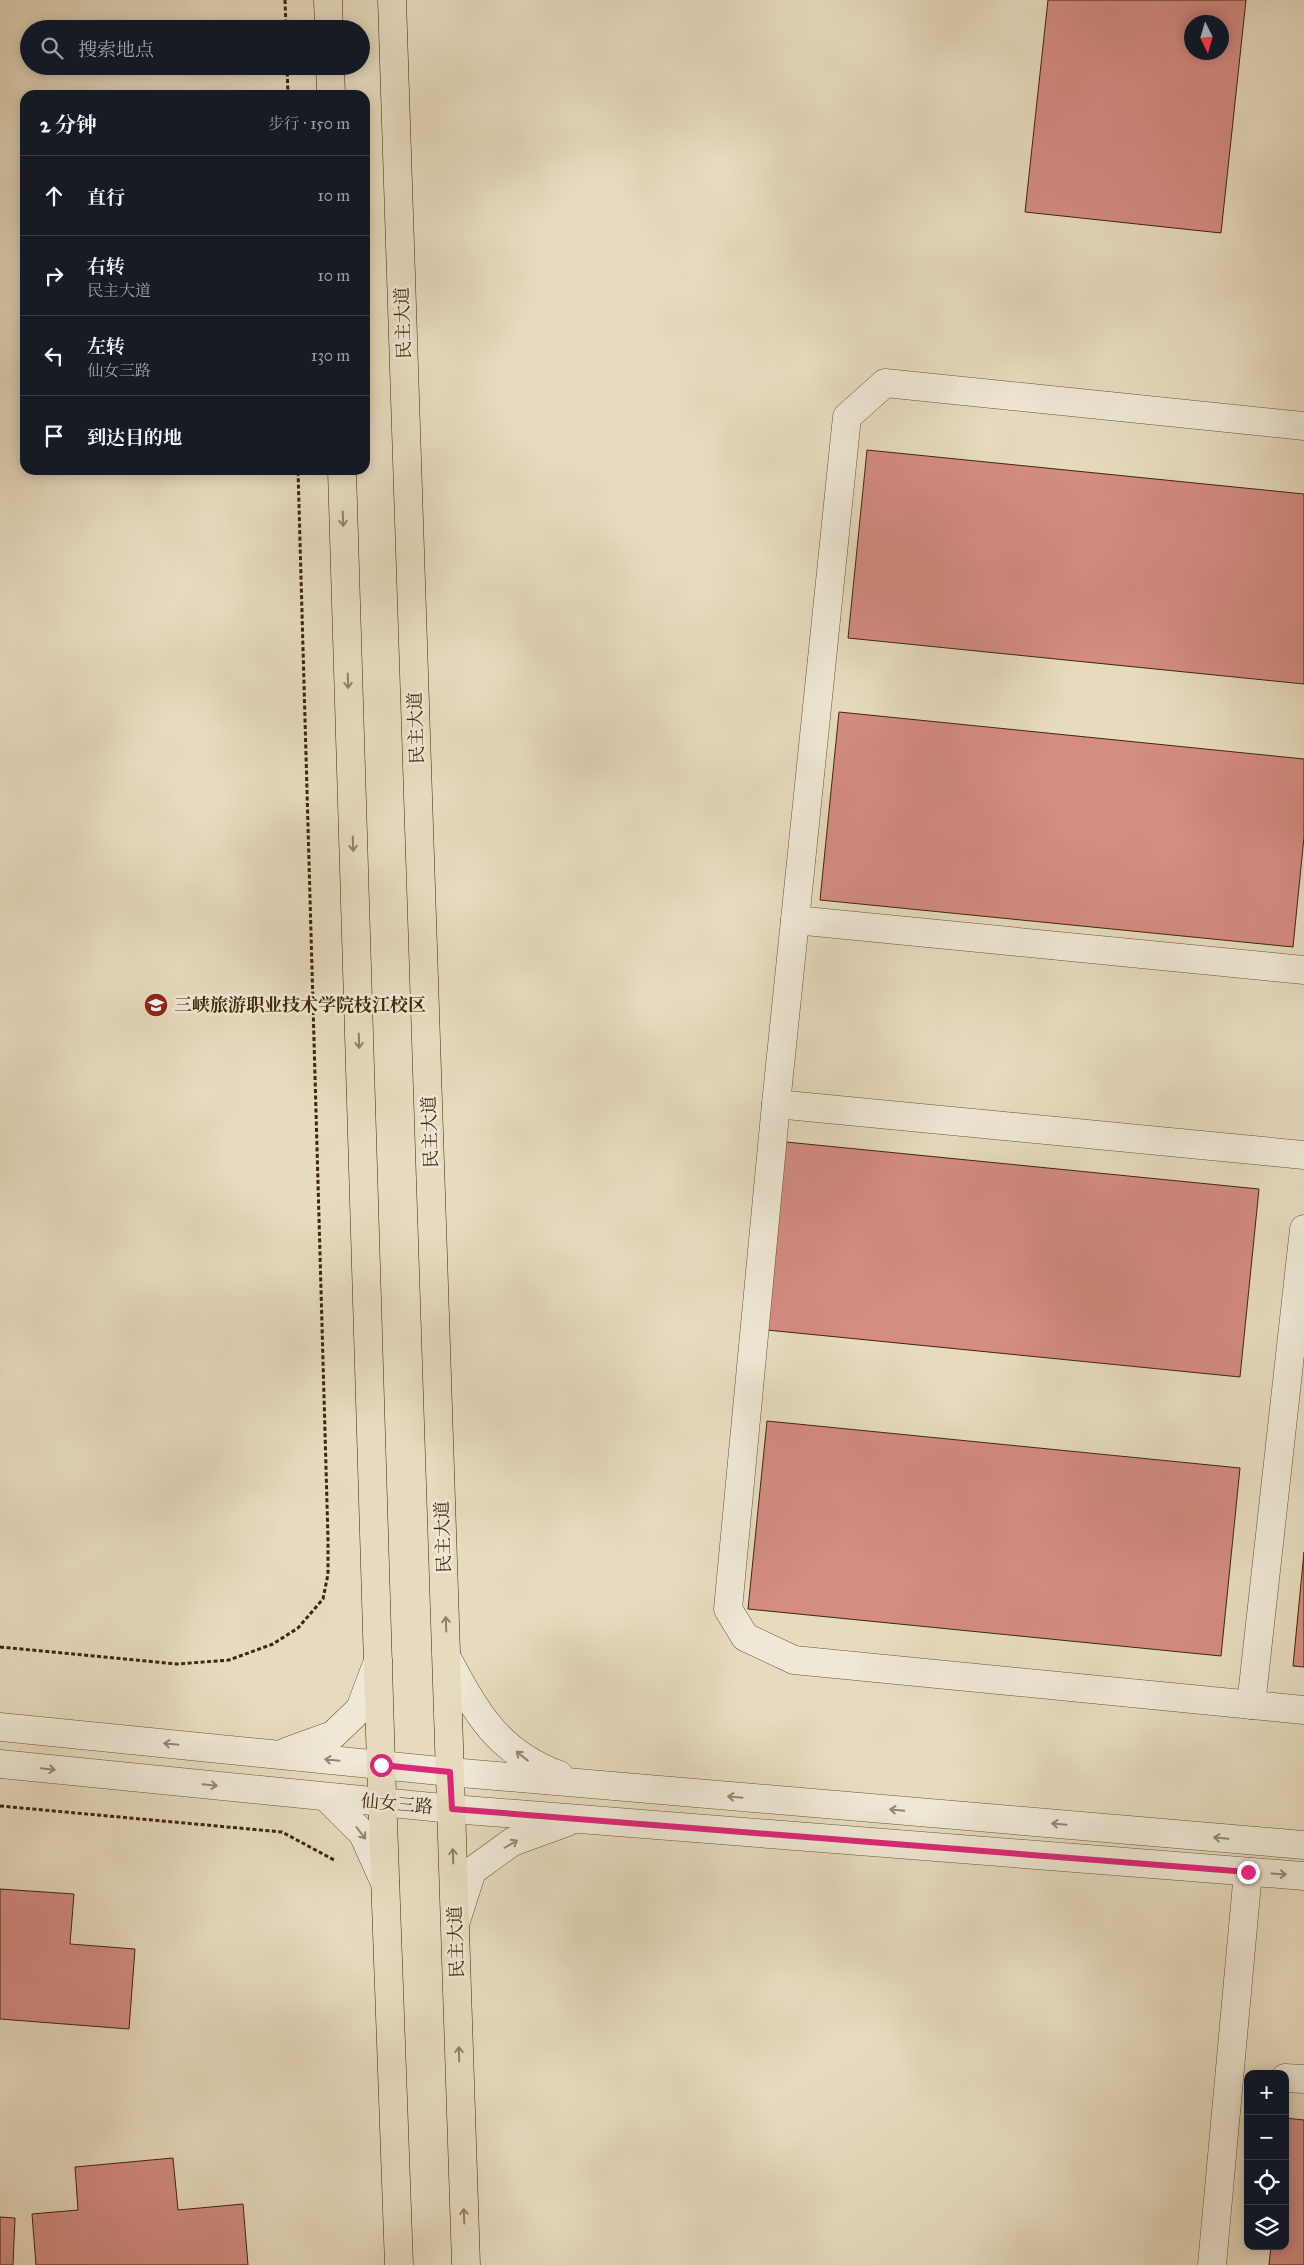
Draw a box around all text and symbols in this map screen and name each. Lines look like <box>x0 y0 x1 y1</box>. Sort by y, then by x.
north arrow <box>1184 15 1229 60</box>
search box <box>20 20 370 75</box>
icon: search <box>38 34 66 62</box>
text: 搜索地点 <box>78 38 154 61</box>
text: 2 分钟 <box>40 112 97 138</box>
text: 步行 · 150 m <box>268 114 350 133</box>
icon: ahead <box>40 182 68 210</box>
text: 直行 <box>87 186 125 209</box>
text: 10 m <box>318 186 350 205</box>
text: 右转 <box>87 255 125 278</box>
icon: right <box>40 262 68 290</box>
text: 10 m <box>318 266 350 285</box>
text: 民主大道 <box>87 281 151 300</box>
street label: 民主大道 <box>391 287 415 359</box>
text: 左转 <box>87 335 125 358</box>
icon: left <box>40 342 68 370</box>
text: 130 m <box>311 346 350 365</box>
text: 仙女三路 <box>87 361 151 380</box>
icon: arrive <box>40 422 68 450</box>
text: 到达目的地 <box>87 426 182 449</box>
one-way arrow <box>339 510 348 526</box>
one-way arrow <box>344 673 353 689</box>
street label: 民主大道 <box>404 692 428 764</box>
one-way arrow <box>349 835 358 851</box>
school or university icon: 三峡旅游职业技术学院枝江校区 <box>143 992 169 1018</box>
place label: 三峡旅游职业技术学院枝江校区 <box>174 994 426 1016</box>
one-way arrow <box>355 1033 364 1049</box>
street label: 民主大道 <box>418 1096 442 1168</box>
street label: 民主大道 <box>431 1501 455 1573</box>
one-way arrow <box>441 1616 450 1632</box>
one-way arrow <box>163 1740 179 1749</box>
one-way arrow <box>516 1750 529 1761</box>
route start <box>370 1754 393 1777</box>
one-way arrow <box>325 1756 341 1765</box>
one-way arrow <box>40 1764 56 1774</box>
one-way arrow <box>202 1781 218 1790</box>
street label: 仙女三路 <box>360 1790 434 1818</box>
one-way arrow <box>727 1792 743 1801</box>
one-way arrow <box>889 1806 905 1815</box>
one-way arrow <box>1051 1819 1067 1829</box>
one-way arrow <box>355 1826 366 1839</box>
one-way arrow <box>1213 1833 1229 1843</box>
one-way arrow <box>504 1839 519 1849</box>
one-way arrow <box>448 1849 458 1865</box>
route end <box>1237 1861 1260 1884</box>
one-way arrow <box>1271 1869 1287 1879</box>
street label: 民主大道 <box>444 1906 468 1978</box>
one-way arrow <box>455 2046 464 2062</box>
map controls <box>1244 2070 1289 2250</box>
button: + <box>1244 2070 1289 2115</box>
button: − <box>1244 2115 1289 2160</box>
button: locate <box>1244 2160 1289 2205</box>
button: layers <box>1244 2205 1289 2250</box>
one-way arrow <box>460 2209 469 2225</box>

